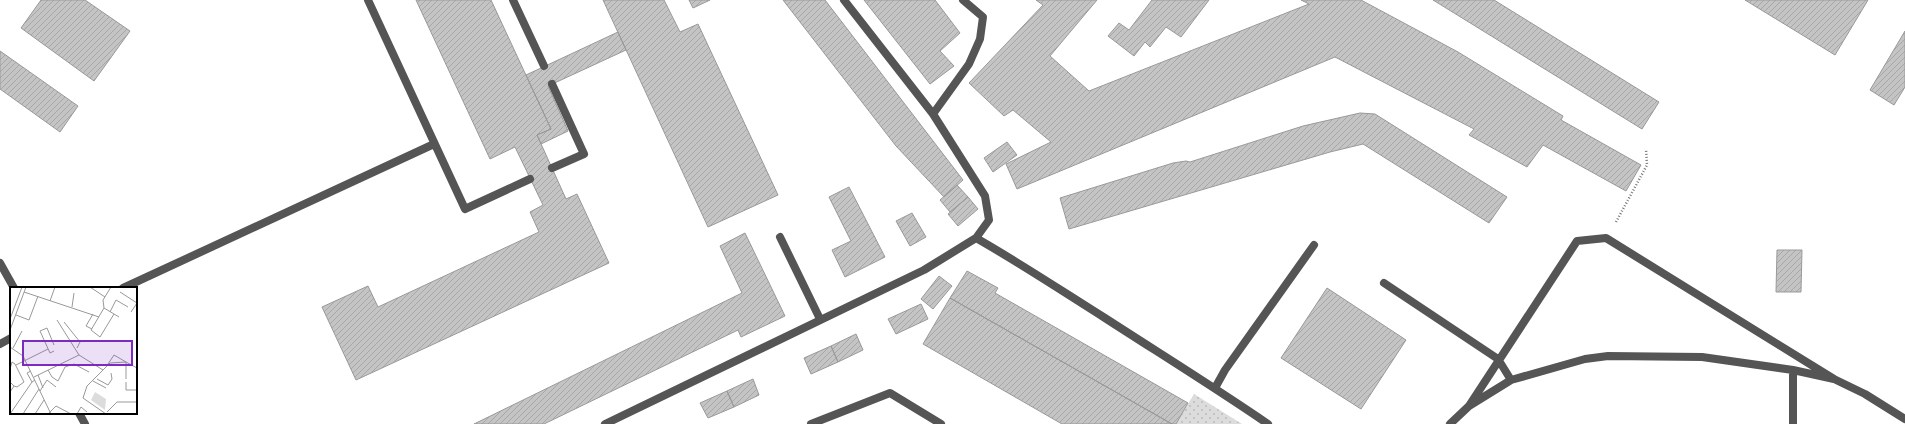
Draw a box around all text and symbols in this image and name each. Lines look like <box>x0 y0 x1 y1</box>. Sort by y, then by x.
inset map <box>10 287 137 414</box>

